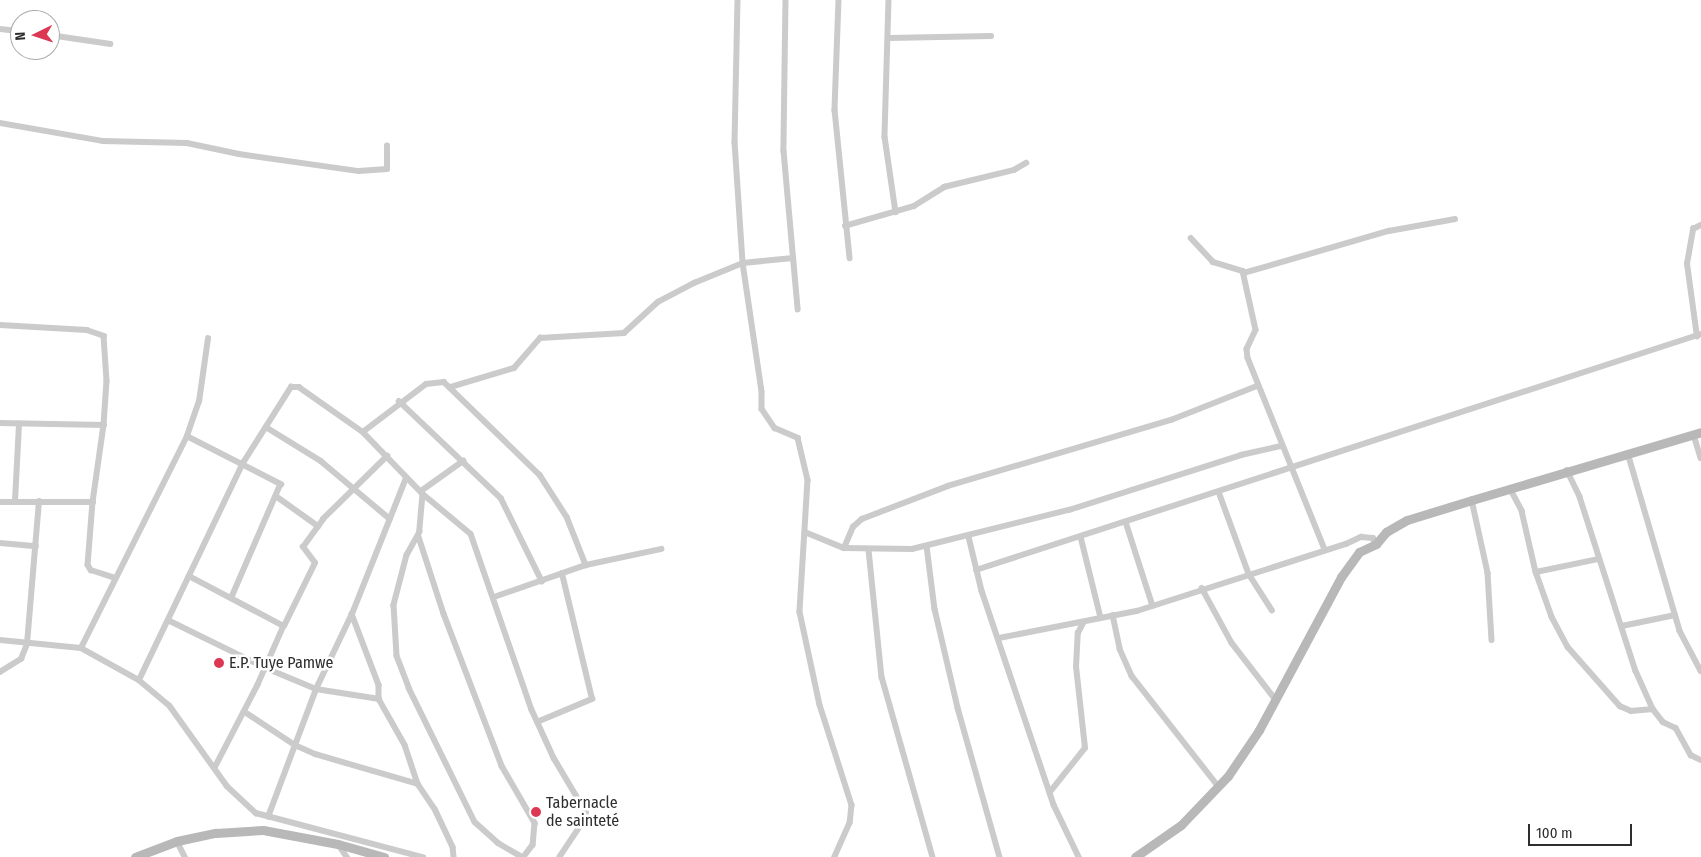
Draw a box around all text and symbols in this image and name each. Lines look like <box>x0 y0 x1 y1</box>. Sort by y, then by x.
north arrow <box>10 10 60 60</box>
text: N <box>12 31 29 41</box>
place label: E.P. Tuye Pamwe <box>229 653 333 673</box>
marker: E.P. Tuye Pamwe <box>213 657 225 669</box>
place label: Tabernacle de sainteté <box>546 793 619 831</box>
marker: Tabernacle de sainteté <box>530 806 542 818</box>
scale bar <box>1531 814 1635 846</box>
text: 100 m <box>1536 824 1573 842</box>

